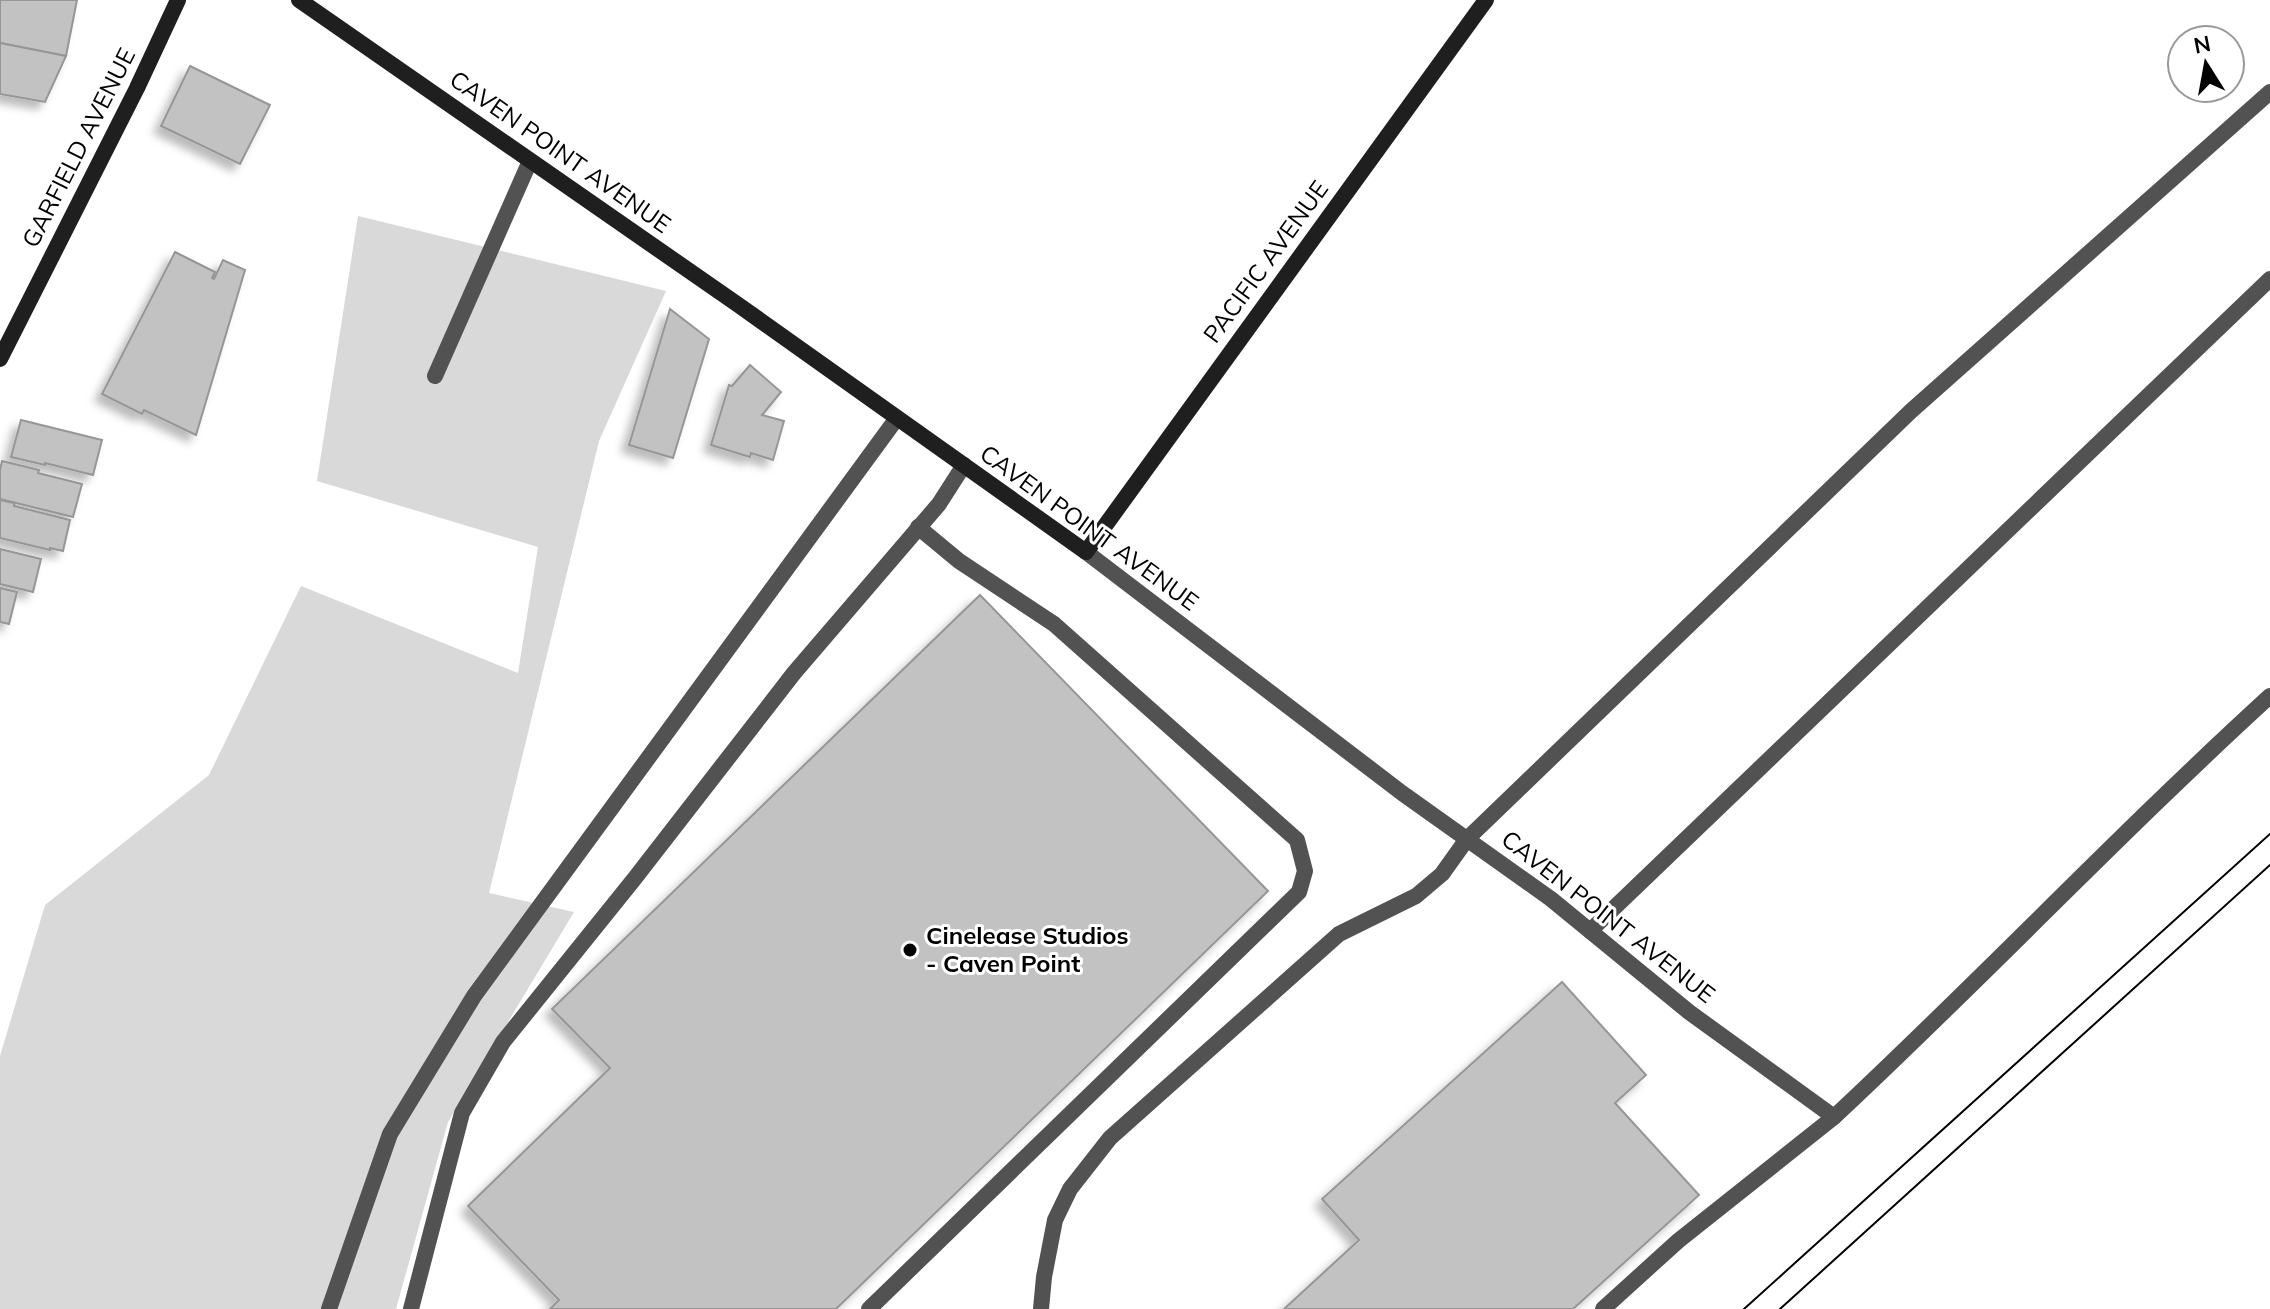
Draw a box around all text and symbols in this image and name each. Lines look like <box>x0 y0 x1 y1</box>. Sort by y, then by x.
north arrow <box>2166 24 2246 104</box>
text: N <box>2191 29 2213 60</box>
street label: GARFIELD AVENUE <box>15 43 141 252</box>
street label: CAVEN POINT AVENUE <box>444 63 677 239</box>
street label: PACIFIC AVENUE <box>1196 175 1334 348</box>
street label: CAVEN POINT AVENUE <box>974 438 1205 617</box>
street label: CAVEN POINT AVENUE <box>1496 823 1721 1009</box>
place label: Cinelease Studios - Caven Point <box>926 920 1129 978</box>
marker: Cinelease Studios - Caven Point <box>901 941 919 959</box>

